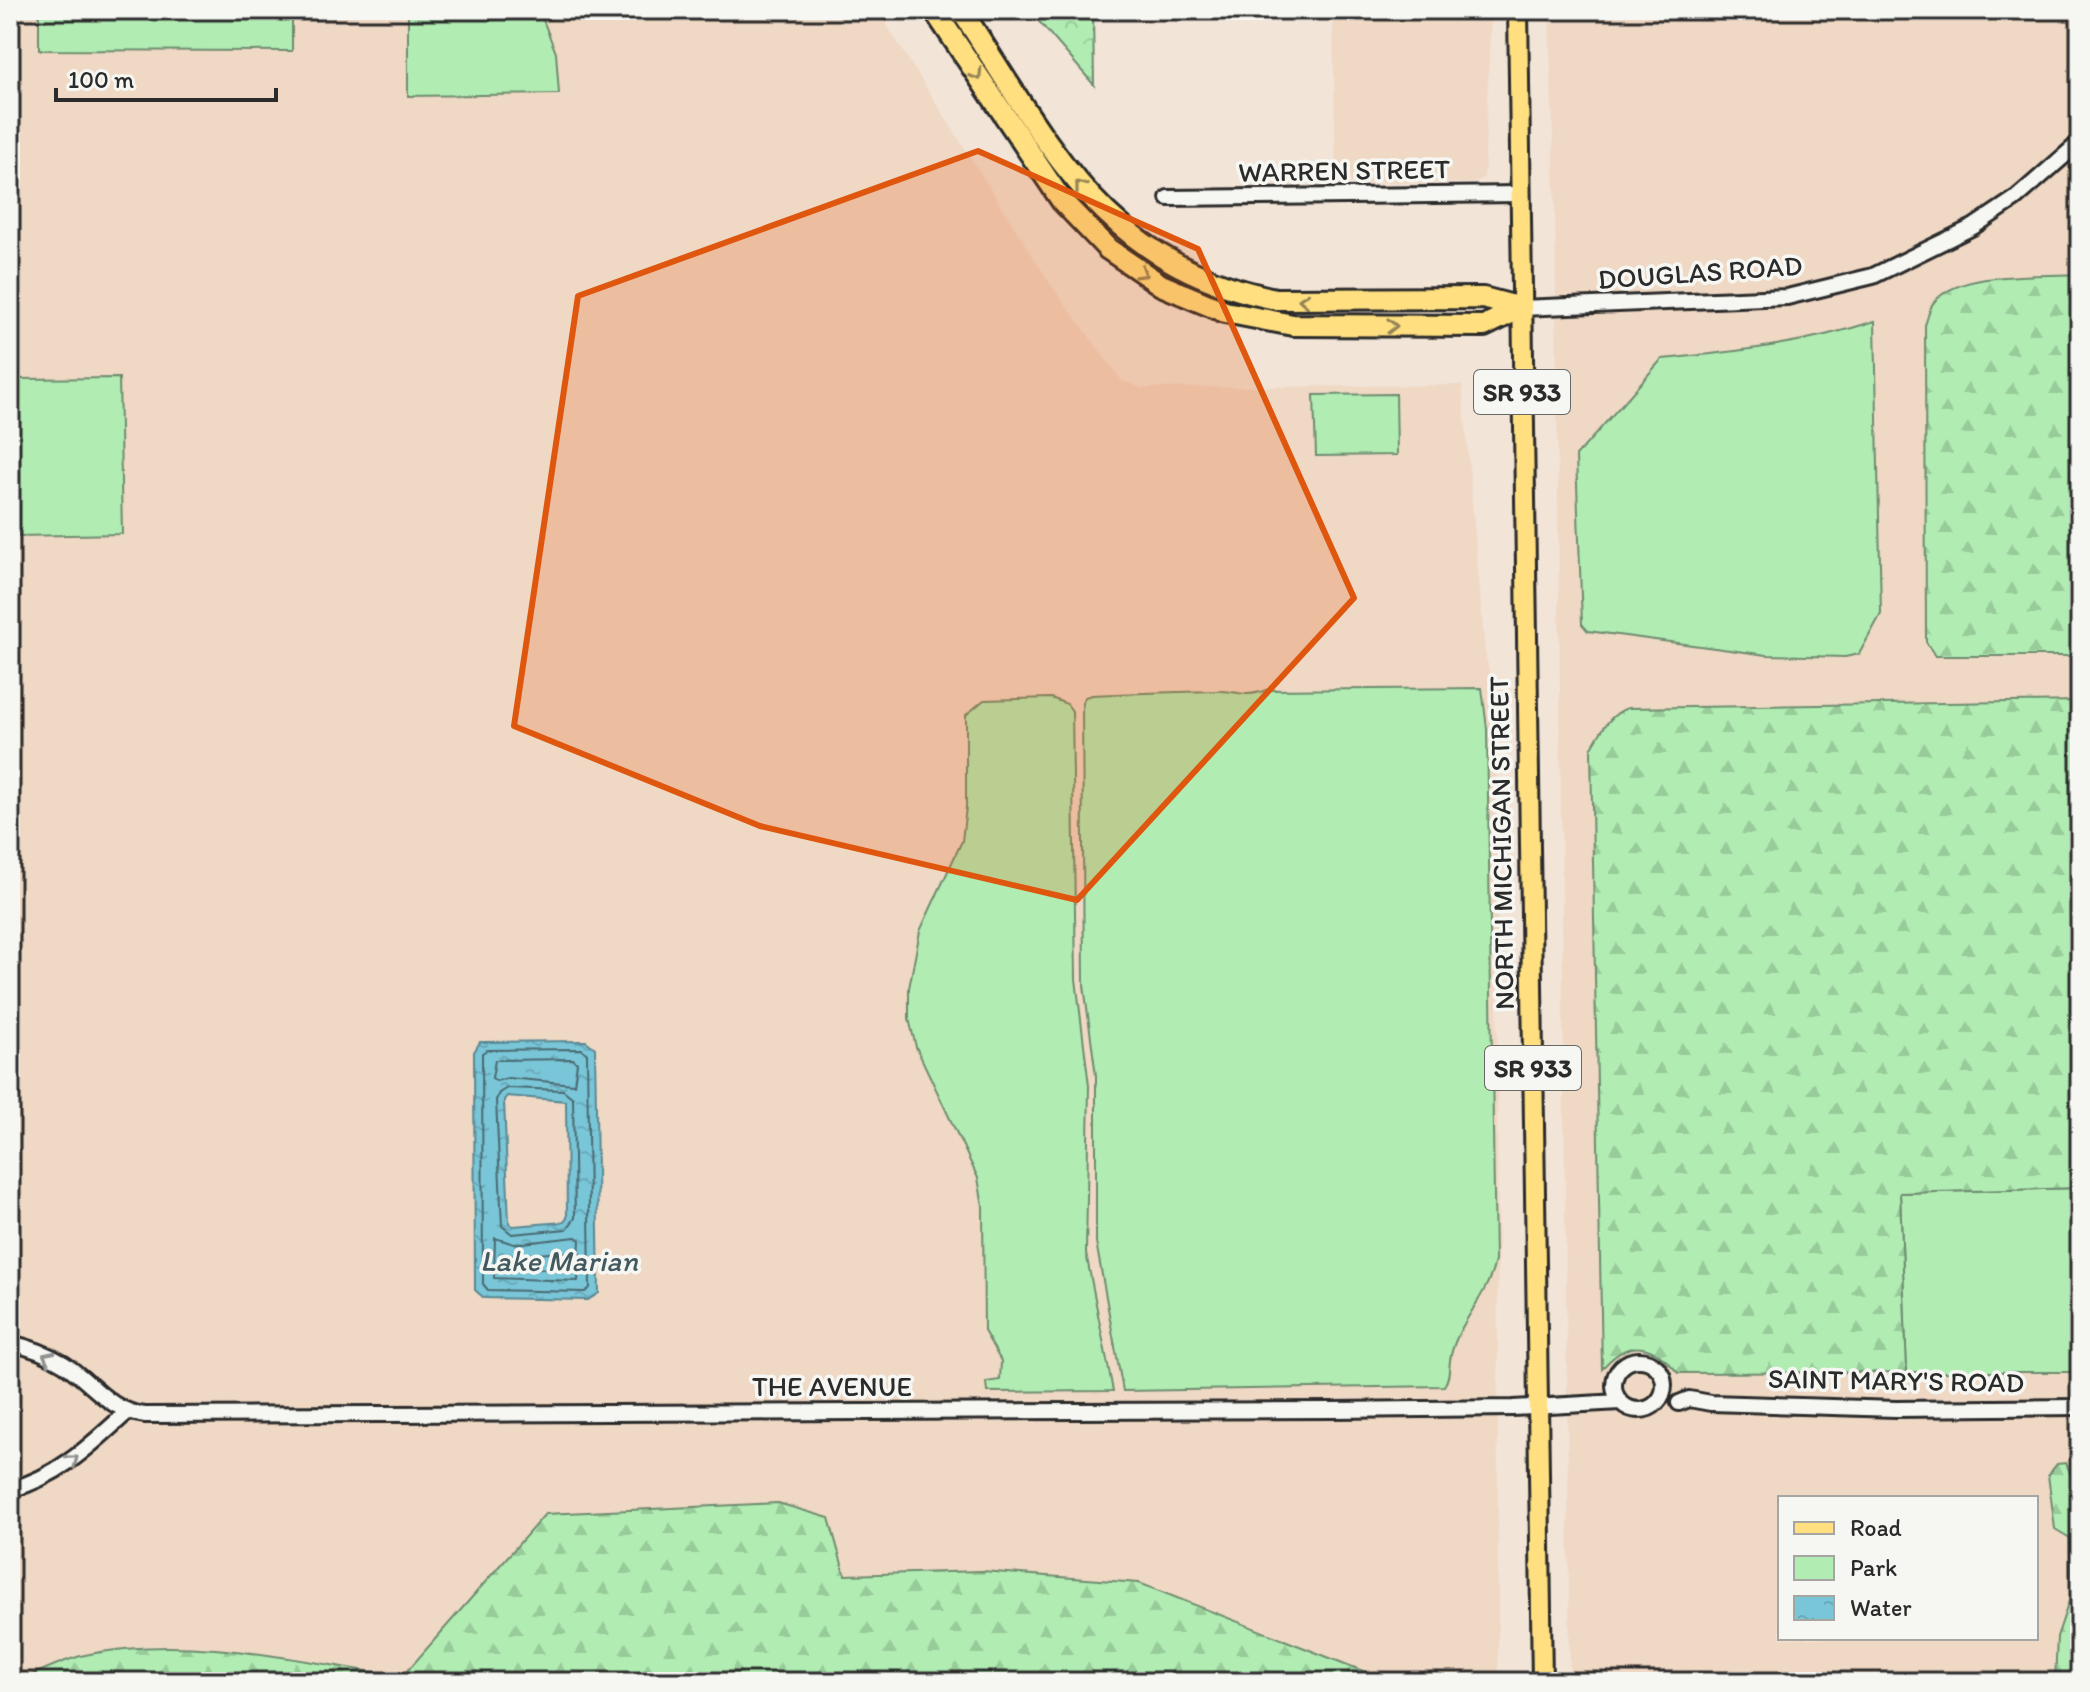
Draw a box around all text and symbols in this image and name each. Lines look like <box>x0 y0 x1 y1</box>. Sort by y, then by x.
scale bar <box>56 52 276 102</box>
text: 100 m <box>68 65 134 94</box>
one-way arrow <box>967 67 982 81</box>
street label: WARREN STREET <box>1238 151 1451 189</box>
one-way arrow <box>1075 181 1090 195</box>
street label: DOUGLAS ROAD <box>1597 248 1803 296</box>
one-way arrow <box>1133 263 1148 279</box>
one-way arrow <box>1297 292 1310 309</box>
one-way arrow <box>1386 317 1399 335</box>
road number: SR 933 <box>1474 370 1570 414</box>
street label: NORTH MICHIGAN STREET <box>1481 676 1521 1010</box>
road number: SR 933 <box>1485 1046 1581 1090</box>
water label: Lake Marian <box>480 1242 639 1279</box>
one-way arrow <box>42 1351 57 1366</box>
street label: SAINT MARY'S ROAD <box>1768 1361 2024 1399</box>
street label: THE AVENUE <box>752 1369 912 1403</box>
one-way arrow <box>64 1455 79 1469</box>
legend <box>1778 1496 2038 1640</box>
text: Road <box>1850 1513 1902 1542</box>
text: Park <box>1850 1553 1897 1582</box>
text: Water <box>1850 1593 1912 1622</box>

